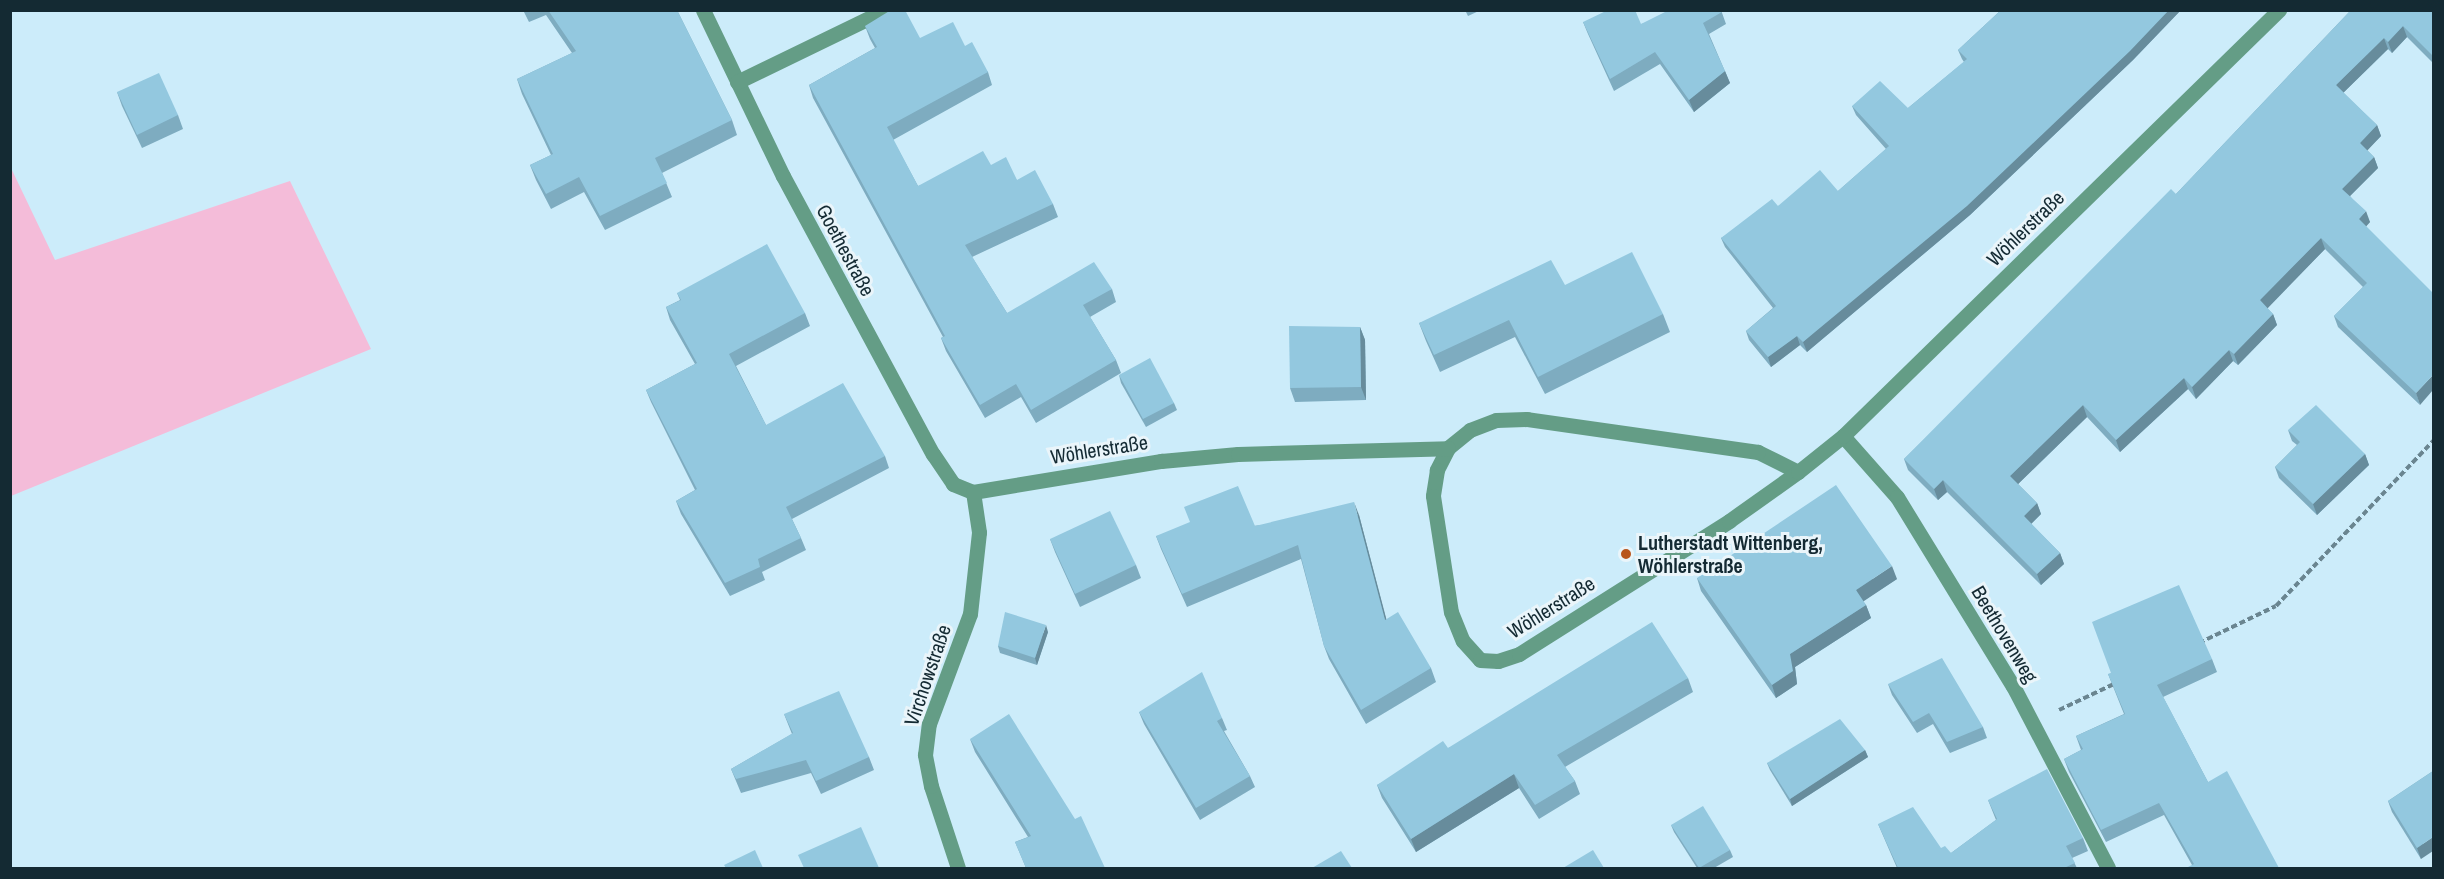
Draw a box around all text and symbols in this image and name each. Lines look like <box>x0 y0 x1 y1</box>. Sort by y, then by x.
street label: Wöhlerstraße <box>1981 185 2069 271</box>
street label: Goethestraße <box>812 200 880 300</box>
street label: Wöhlerstraße <box>1049 429 1149 469</box>
place label: Lutherstadt Wittenberg, Wöhlerstraße <box>1638 530 1823 577</box>
marker: Lutherstadt Wittenberg, Wöhlerstraße <box>1619 547 1633 561</box>
street label: Wöhlerstraße <box>1503 571 1599 643</box>
street label: Beethovenweg <box>1967 581 2043 687</box>
street label: Virchowstraße <box>898 621 956 729</box>

